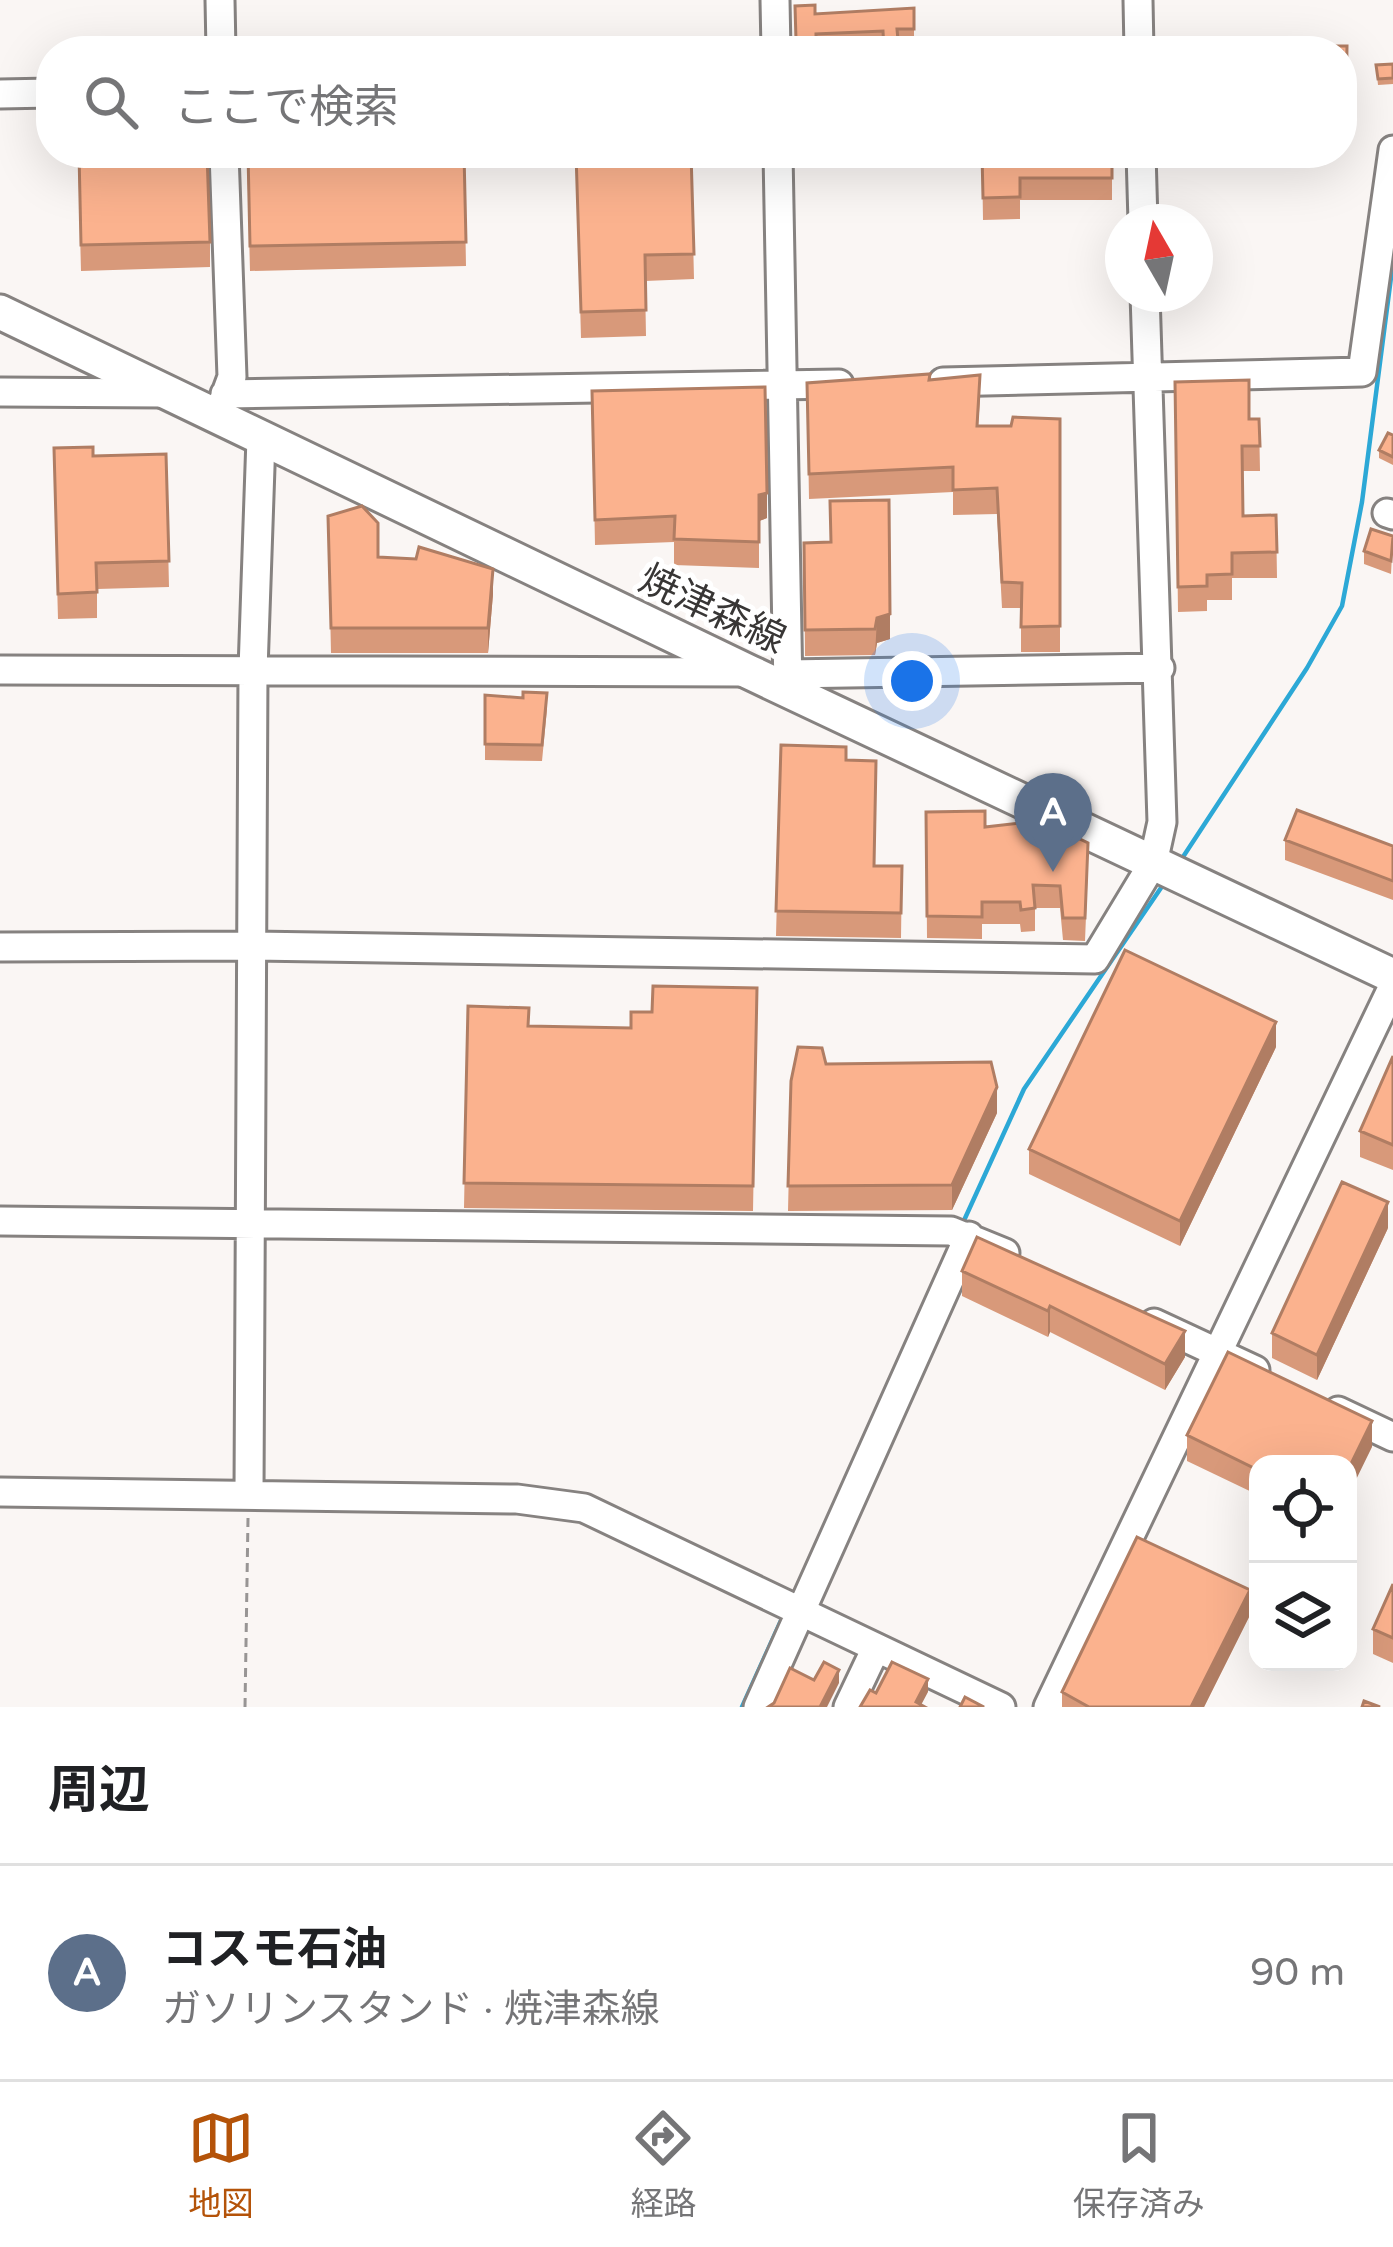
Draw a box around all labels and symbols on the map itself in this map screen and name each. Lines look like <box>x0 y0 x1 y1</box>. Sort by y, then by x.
north arrow <box>1105 204 1213 312</box>
street label: 焼津森線 <box>632 555 793 664</box>
your location <box>882 651 942 711</box>
pin: A <box>1014 773 1092 872</box>

